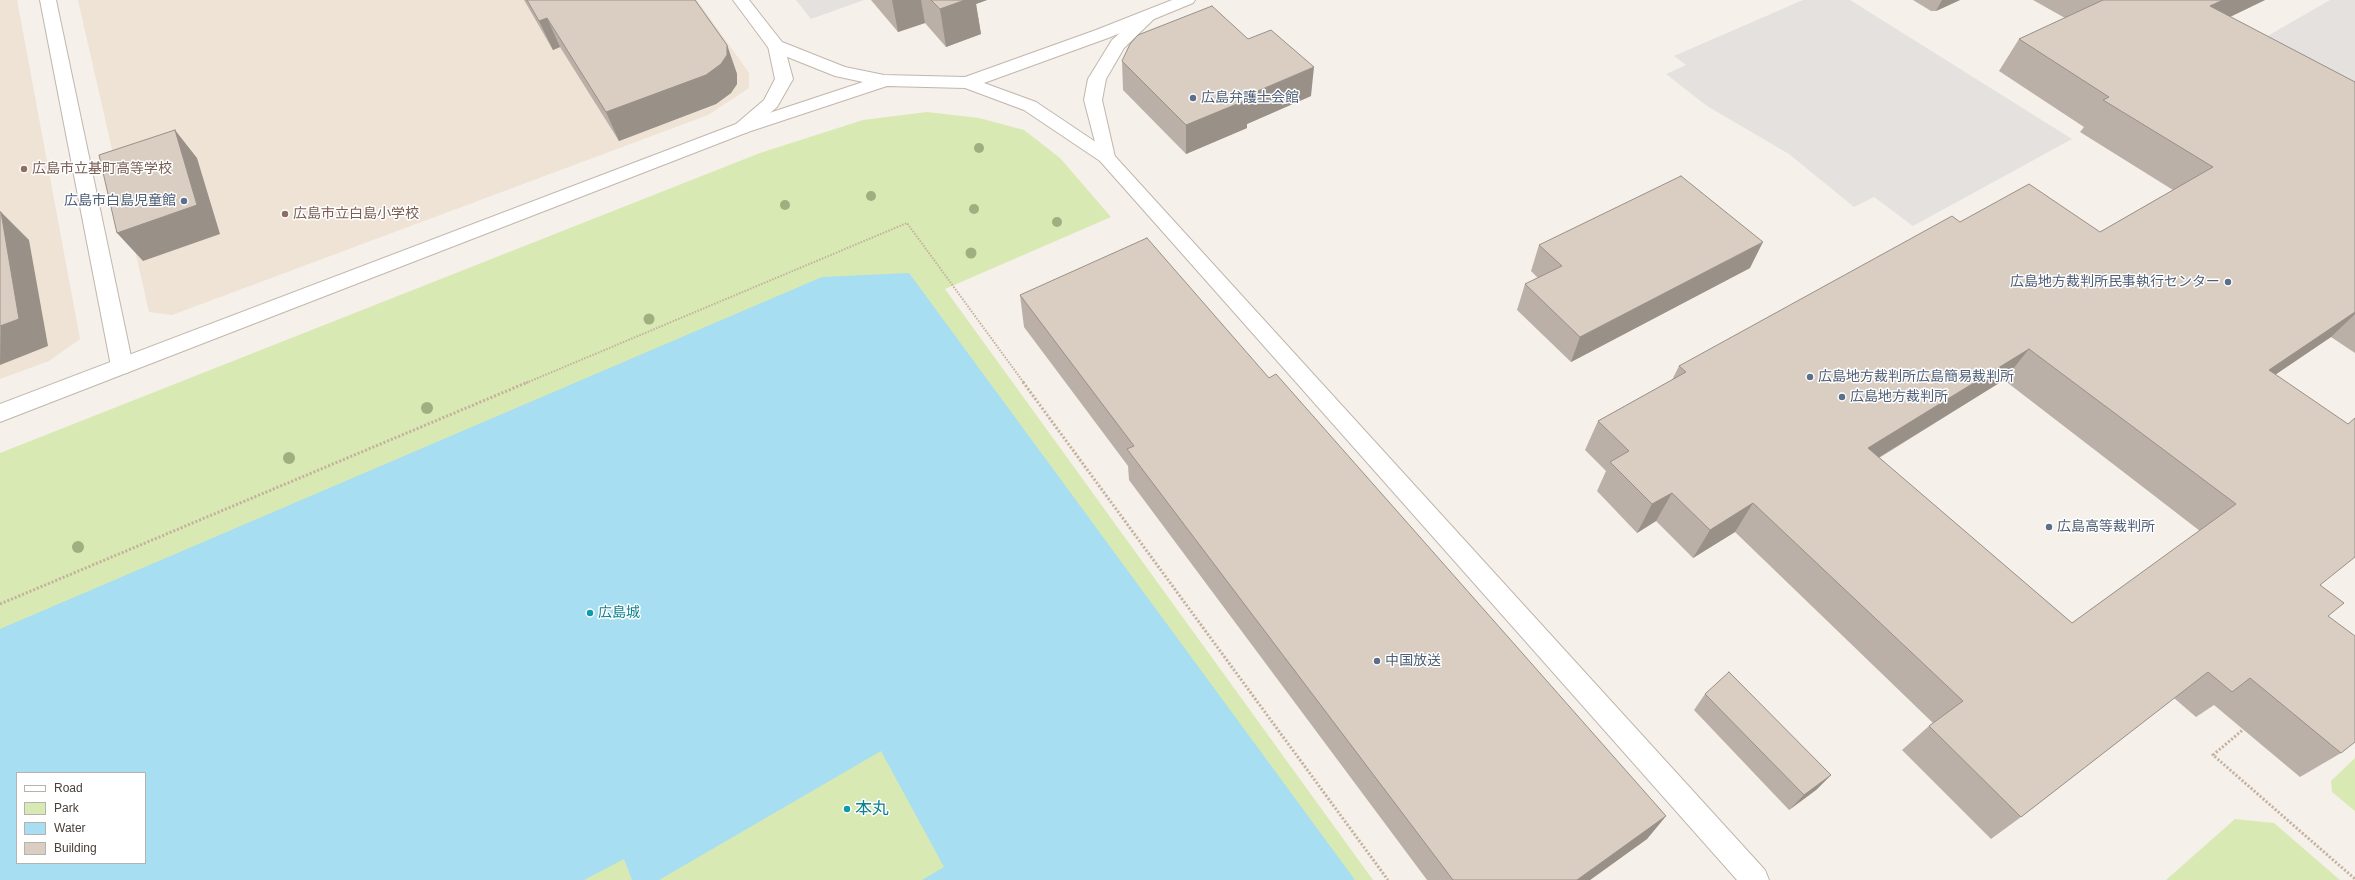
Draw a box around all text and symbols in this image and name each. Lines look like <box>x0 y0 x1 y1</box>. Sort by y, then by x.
place label: 広島弁護士会館 <box>1201 90 1299 106</box>
marker: 広島弁護士会館 <box>1188 93 1198 103</box>
place label: 広島市立基町高等学校 <box>32 161 172 177</box>
marker: 広島市立基町高等学校 <box>19 164 29 174</box>
place label: 広島市白島児童館 <box>64 193 176 209</box>
marker: 広島市白島児童館 <box>179 196 189 206</box>
place label: 広島市立白島小学校 <box>293 206 419 222</box>
marker: 広島市立白島小学校 <box>280 209 290 219</box>
place label: 広島地方裁判所民事執行センター <box>2010 274 2220 290</box>
marker: 広島地方裁判所民事執行センター <box>2223 277 2233 287</box>
place label: 広島地方裁判所広島簡易裁判所 <box>1818 369 2014 385</box>
marker: 広島地方裁判所広島簡易裁判所 <box>1805 372 1815 382</box>
place label: 広島地方裁判所 <box>1850 389 1948 405</box>
marker: 広島地方裁判所 <box>1837 392 1847 402</box>
place label: 広島高等裁判所 <box>2057 519 2155 535</box>
marker: 広島高等裁判所 <box>2044 522 2054 532</box>
place label: 広島城 <box>598 605 640 621</box>
marker: 広島城 <box>585 608 595 618</box>
place label: 中国放送 <box>1385 653 1441 669</box>
marker: 中国放送 <box>1372 656 1382 666</box>
legend <box>16 772 146 864</box>
text: Road <box>54 781 83 795</box>
place label: 本丸 <box>855 799 889 819</box>
text: Park <box>54 801 79 815</box>
marker: 本丸 <box>842 804 852 814</box>
text: Water <box>54 821 86 835</box>
text: Building <box>54 841 97 855</box>

